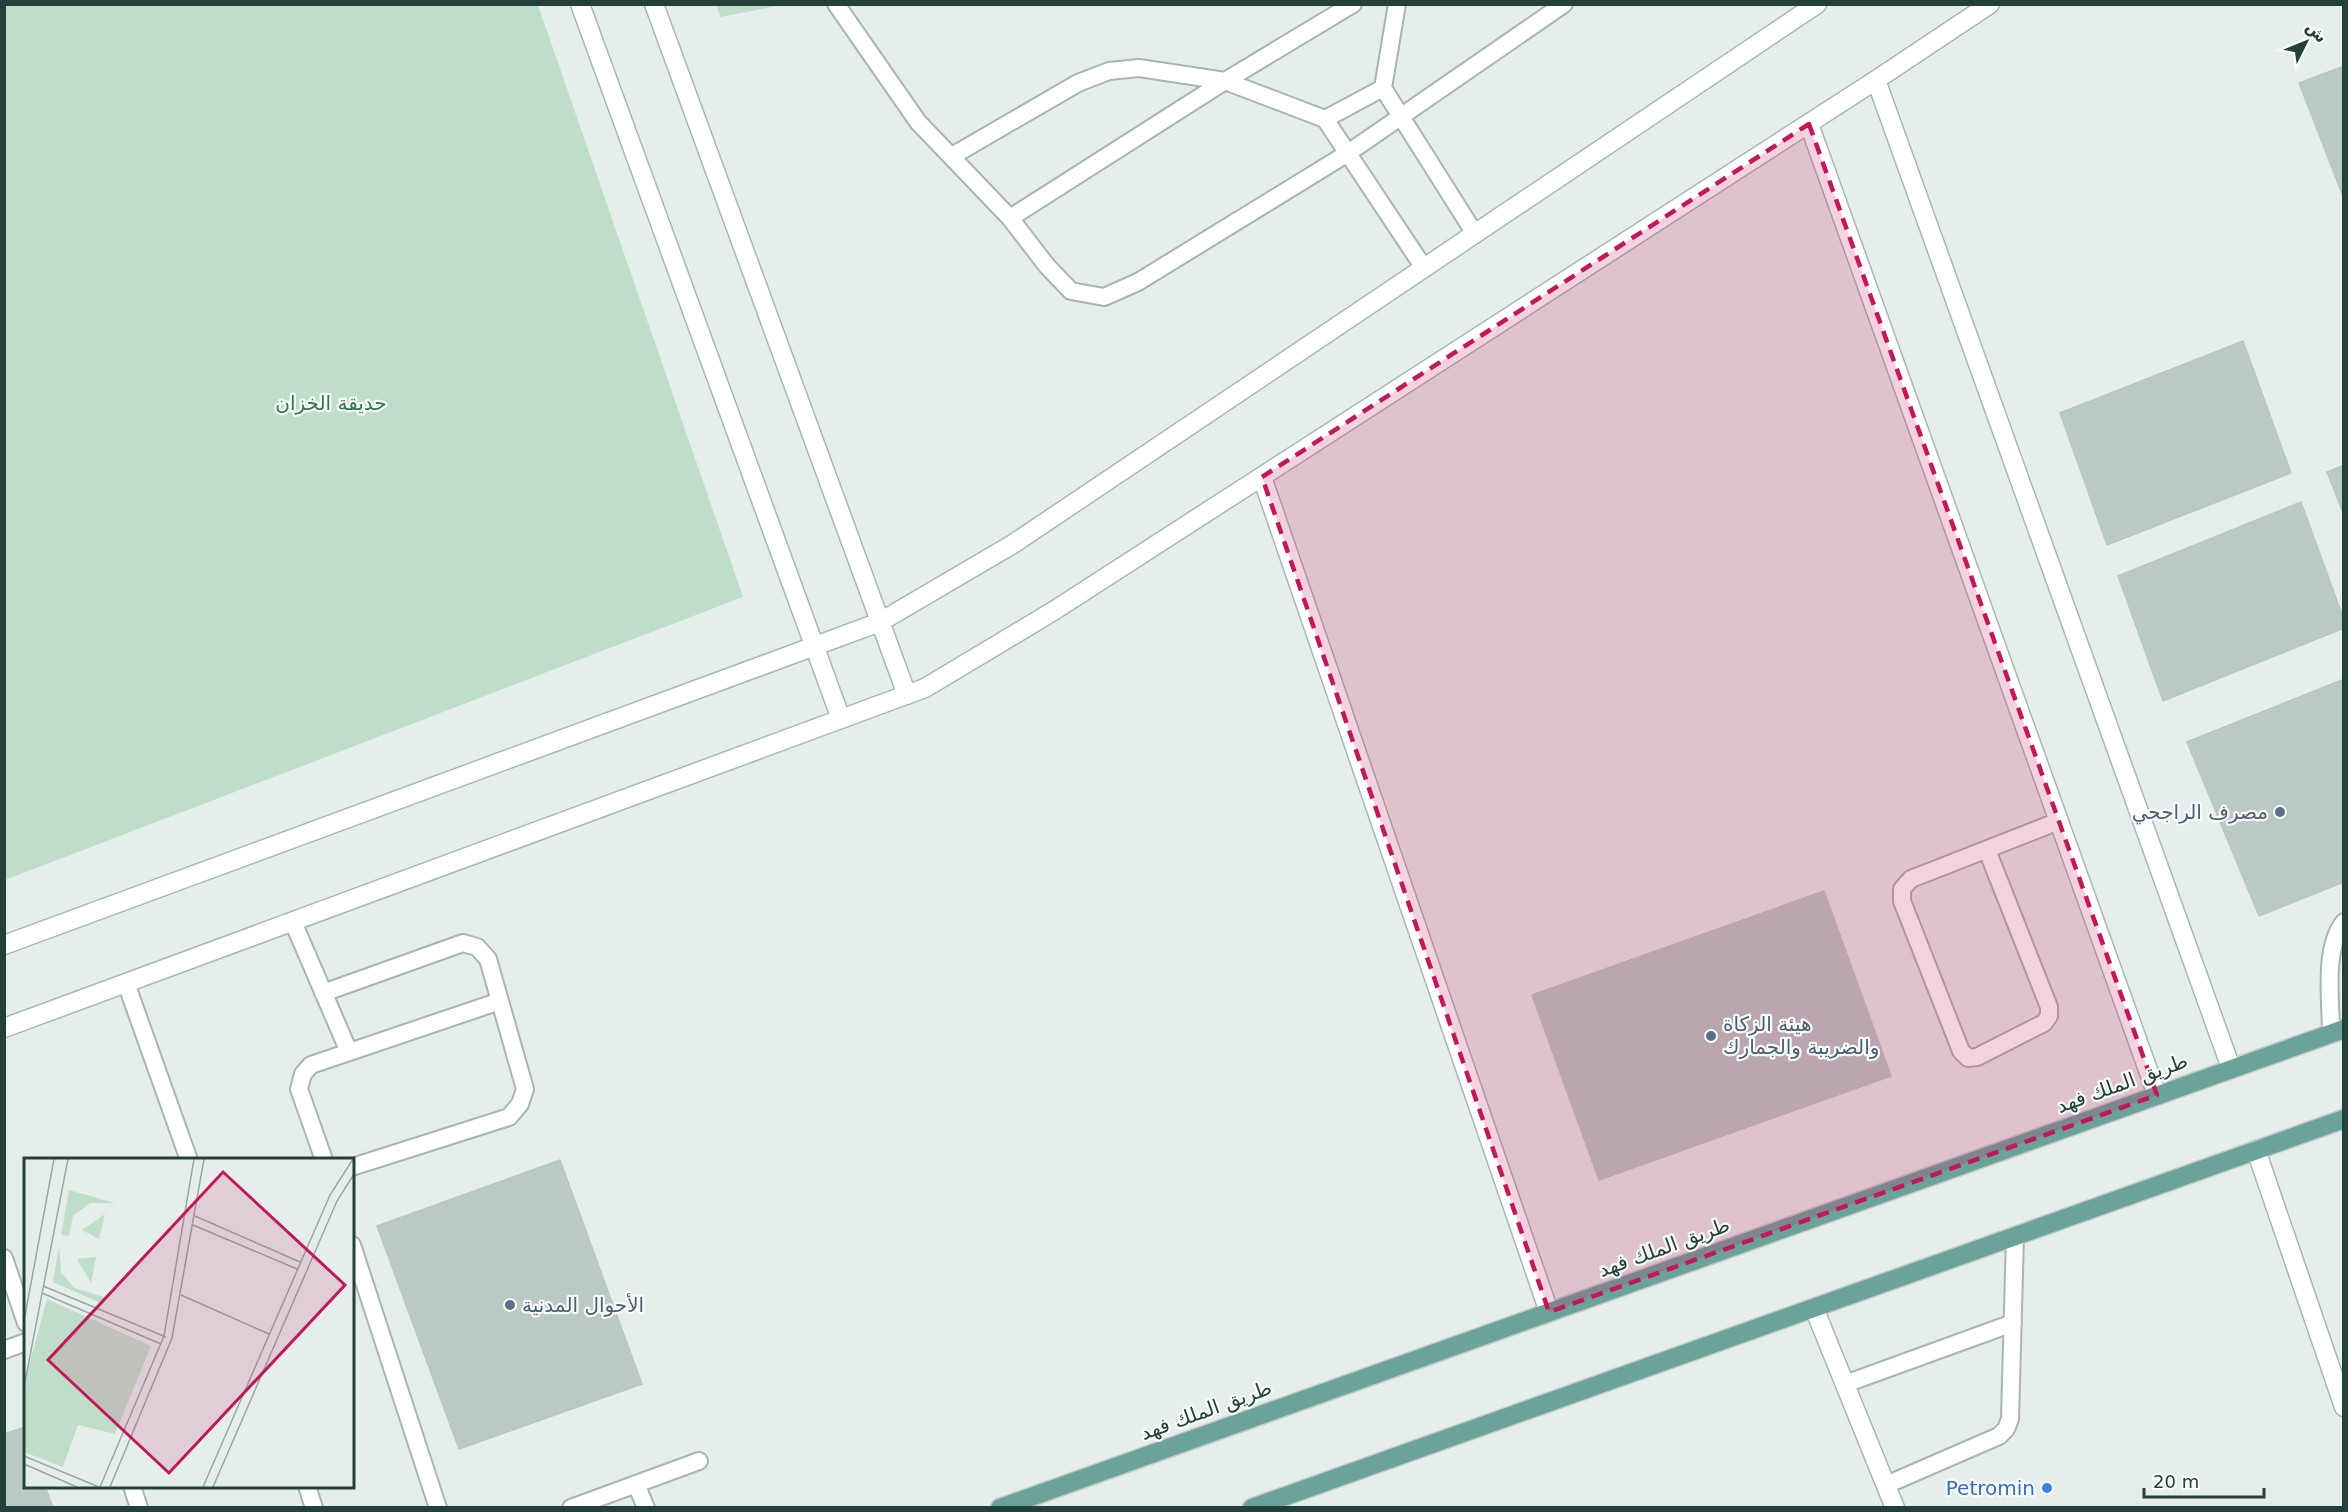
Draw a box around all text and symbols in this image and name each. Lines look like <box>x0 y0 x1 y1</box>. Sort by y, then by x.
north arrow <box>2276 12 2336 72</box>
text: ش <box>2302 18 2331 47</box>
park label: حديقة الخزان <box>275 391 387 415</box>
place label: مصرف الراجحي <box>2132 800 2268 825</box>
marker: مصرف الراجحي <box>2273 805 2287 819</box>
place label: هيئة الزكاة والضريبة والجمارك <box>1723 1012 1879 1059</box>
marker: هيئة الزكاة والضريبة والجمارك <box>1704 1029 1718 1043</box>
street label: طريق الملك فهد <box>2053 1048 2191 1118</box>
inset map <box>24 1158 354 1488</box>
street label: طريق الملك فهد <box>1595 1212 1733 1282</box>
place label: الأحوال المدنية <box>522 1293 644 1317</box>
marker: الأحوال المدنية <box>503 1298 517 1312</box>
street label: طريق الملك فهد <box>1137 1375 1275 1445</box>
scale bar <box>2144 1461 2264 1499</box>
text: 20 m <box>2153 1471 2199 1492</box>
place label: Petromin <box>1946 1476 2035 1500</box>
marker: Petromin <box>2040 1481 2054 1495</box>

